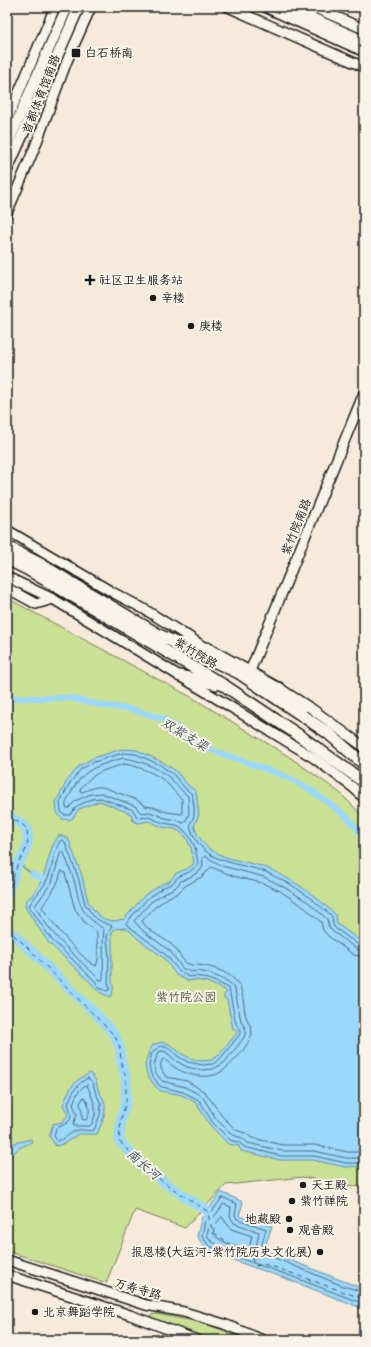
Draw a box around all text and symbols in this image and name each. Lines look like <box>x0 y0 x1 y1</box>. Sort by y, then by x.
place label: 白石桥南 <box>85 46 133 61</box>
marker: 白石桥南 <box>70 47 82 59</box>
street label: 首都体育馆南路 <box>19 52 64 136</box>
place label: 社区卫生服务站 <box>99 273 183 288</box>
marker: 社区卫生服务站 <box>84 274 96 286</box>
place label: 辛楼 <box>161 291 185 306</box>
marker: 辛楼 <box>148 293 158 303</box>
place label: 庚楼 <box>199 319 223 334</box>
marker: 庚楼 <box>186 321 196 331</box>
street label: 紫竹院南路 <box>278 497 315 558</box>
street label: 紫竹院路 <box>171 635 220 672</box>
water label: 双紫支渠 <box>158 715 212 756</box>
park label: 紫竹院公园 <box>156 990 216 1005</box>
water label: 南长河 <box>123 1146 165 1185</box>
place label: 天王殿 <box>311 1178 347 1193</box>
marker: 天王殿 <box>298 1180 308 1190</box>
place label: 紫竹禅院 <box>300 1194 348 1209</box>
marker: 紫竹禅院 <box>287 1196 297 1206</box>
place label: 地藏殿 <box>245 1212 281 1227</box>
marker: 地藏殿 <box>284 1214 294 1224</box>
place label: 观音殿 <box>298 1223 334 1238</box>
marker: 观音殿 <box>285 1225 295 1235</box>
place label: 报恩楼(大运河-紫竹院历史文化展) <box>131 1245 312 1260</box>
marker: 报恩楼(大运河-紫竹院历史文化展) <box>315 1247 325 1257</box>
street label: 万寿寺路 <box>113 1276 163 1303</box>
place label: 北京舞蹈学院 <box>43 1305 115 1320</box>
marker: 北京舞蹈学院 <box>30 1307 40 1317</box>

